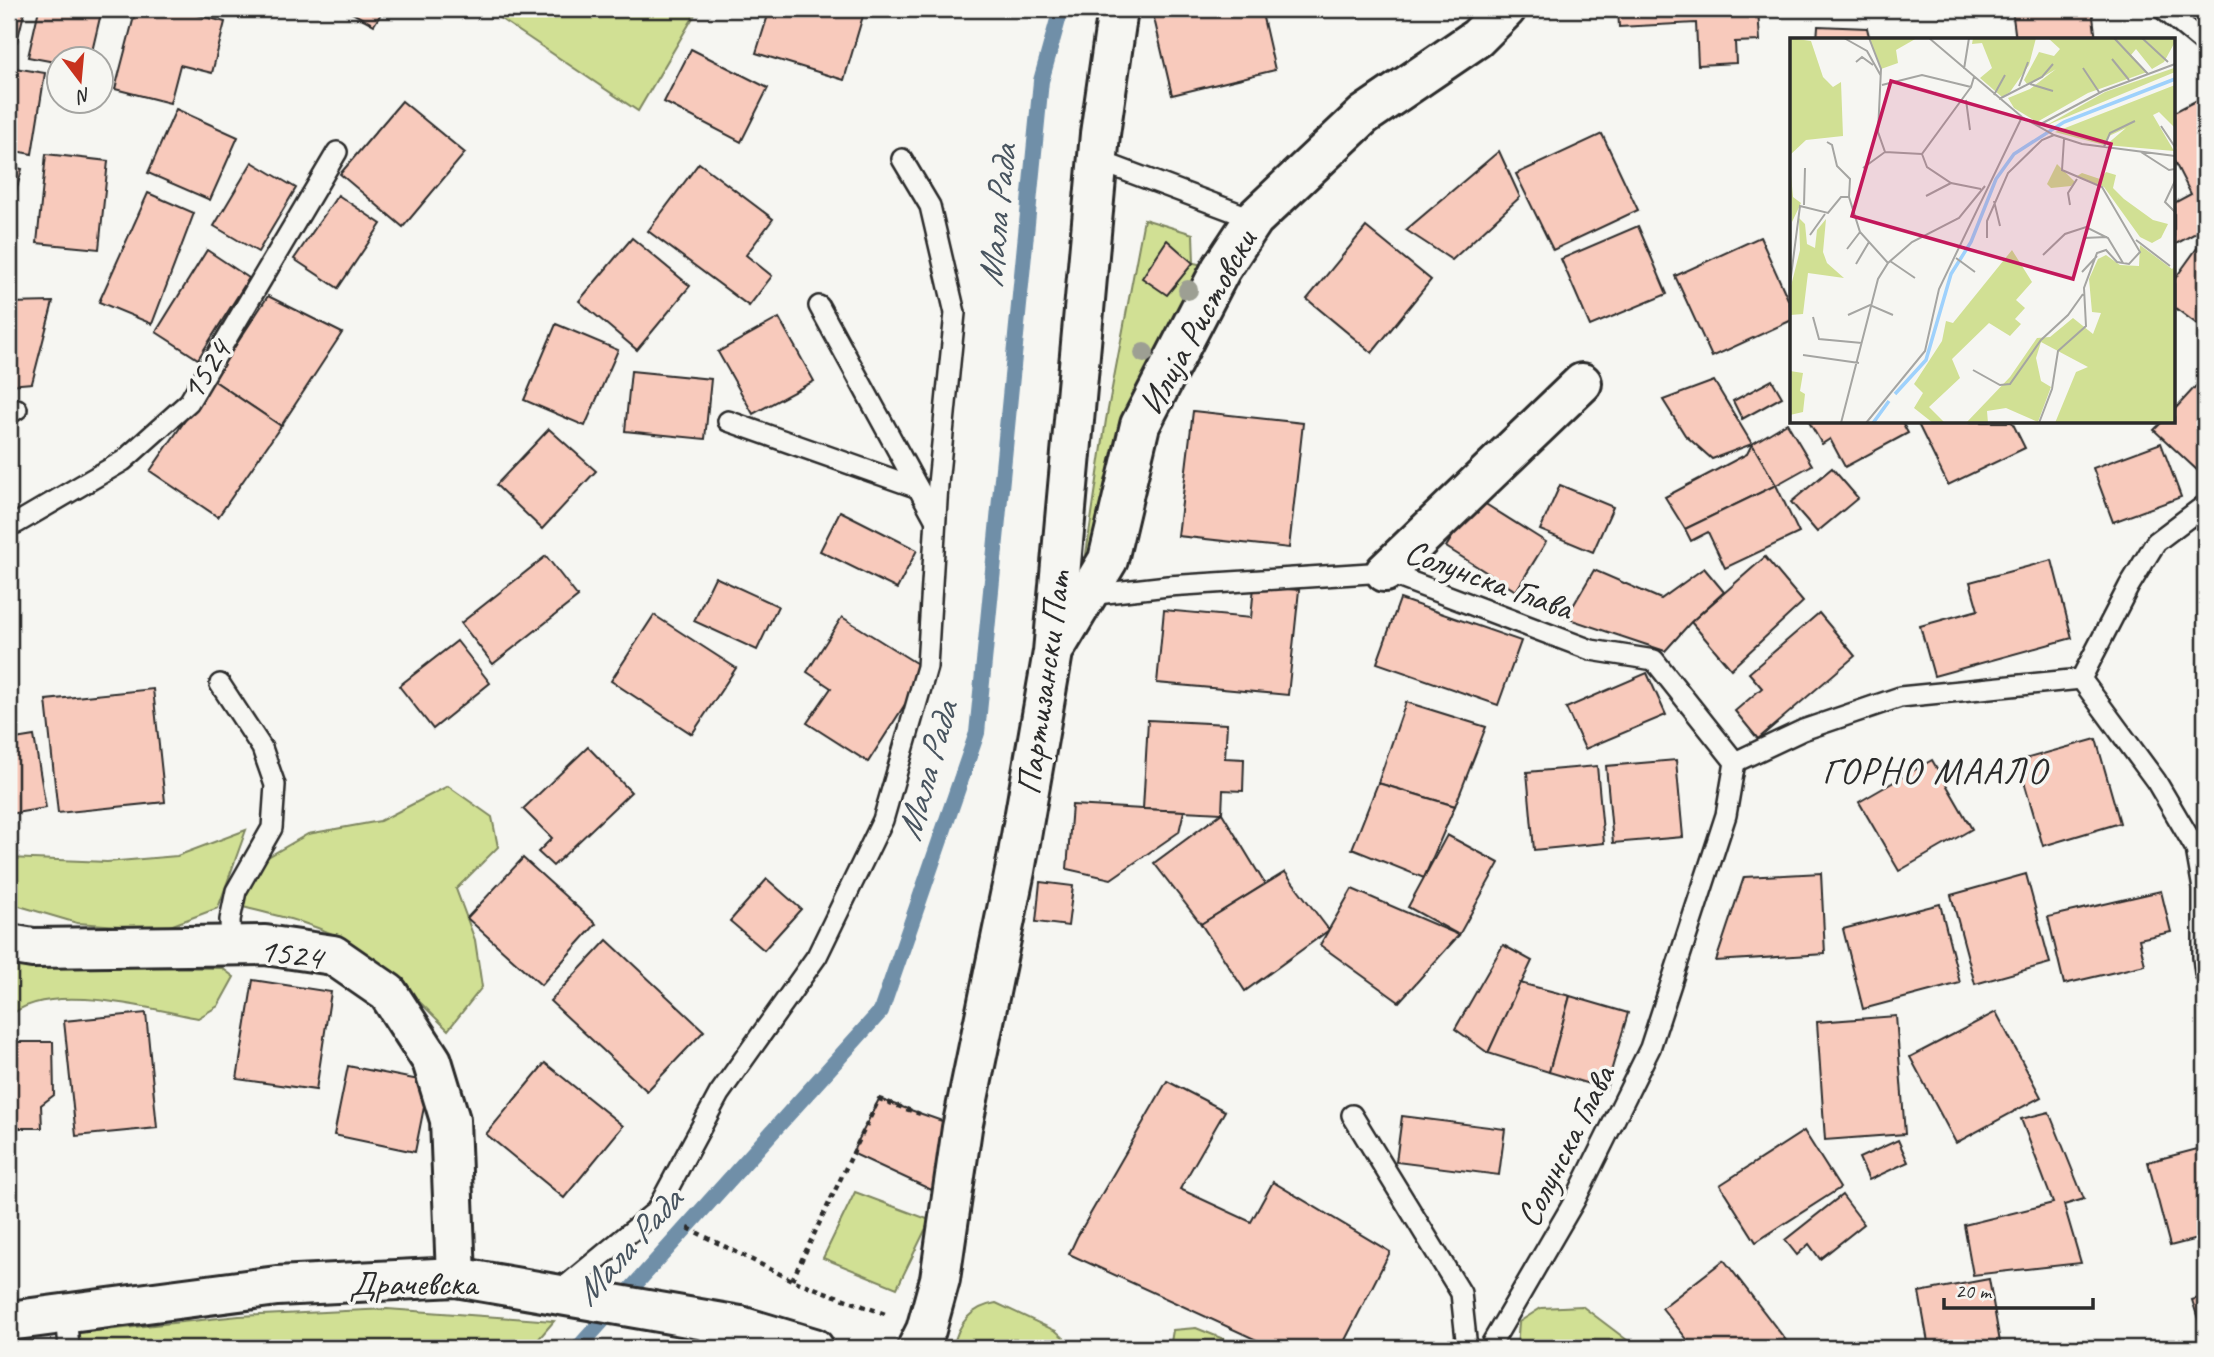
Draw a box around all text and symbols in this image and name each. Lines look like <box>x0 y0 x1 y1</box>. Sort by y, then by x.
inset map <box>1790 38 2176 424</box>
north arrow <box>46 46 116 116</box>
text: N <box>72 82 93 109</box>
water label: Мала Рада <box>966 139 1028 289</box>
street label: Илија Ристовски <box>1128 220 1268 423</box>
street label: 1524 <box>169 329 243 409</box>
street label: Солунска Глава <box>1399 528 1580 631</box>
street label: Партизански Пат <box>1006 567 1082 797</box>
water label: Мала Рада <box>884 693 970 846</box>
district label: ГОРНО МААЛО <box>1822 747 2049 794</box>
street label: 1524 <box>257 927 328 981</box>
street label: Солунска Глава <box>1506 1056 1626 1234</box>
water label: Мала Рада <box>563 1175 695 1315</box>
street label: Драчевска <box>349 1261 479 1306</box>
scale bar <box>1944 1266 2093 1310</box>
text: 20 m <box>1955 1278 1993 1304</box>

